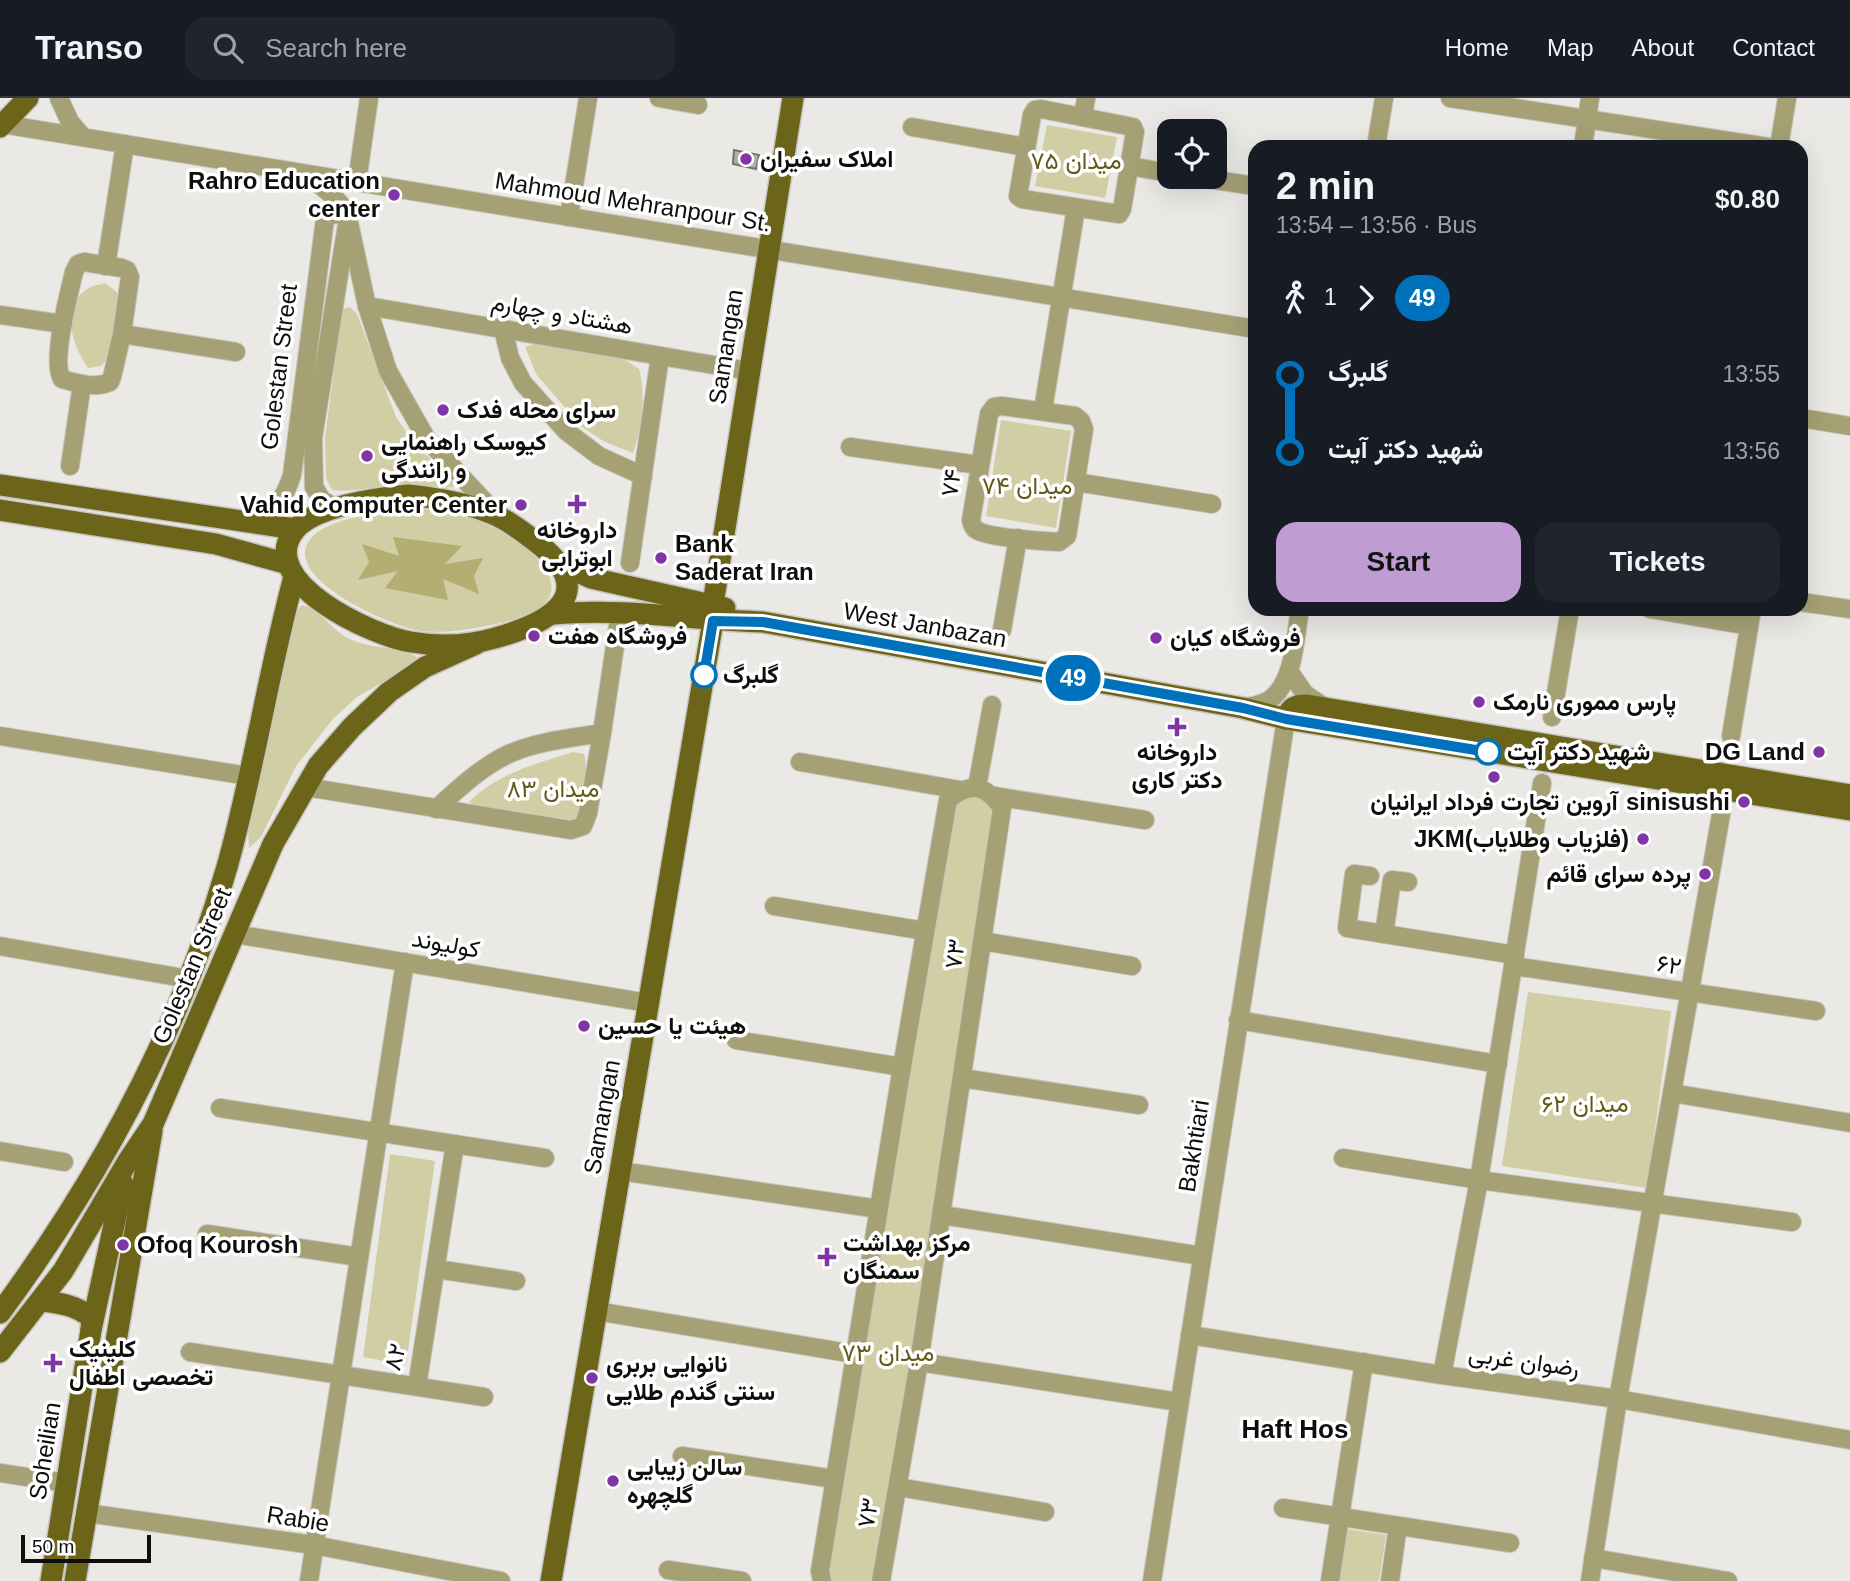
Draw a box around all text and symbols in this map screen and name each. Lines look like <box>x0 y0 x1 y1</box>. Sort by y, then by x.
search box <box>185 17 675 80</box>
text: Transo <box>35 29 143 66</box>
icon: search <box>209 29 247 67</box>
text: Search here <box>265 33 407 63</box>
text: Home <box>1445 34 1509 61</box>
text: Map <box>1547 34 1594 61</box>
text: About <box>1632 34 1694 61</box>
text: Contact <box>1732 34 1815 61</box>
map controls <box>1157 119 1227 189</box>
button: locate <box>1157 119 1227 189</box>
place label: املاک سفیران <box>760 145 894 174</box>
park label: میدان ۷۵ <box>1030 147 1122 175</box>
marker: املاک سفیران <box>738 151 754 167</box>
text: 2 min <box>1276 165 1375 207</box>
street label: Mahmoud Mehranpour St. <box>493 166 773 237</box>
place label: Rahro Education center <box>188 167 380 222</box>
text: $0.80 <box>1715 184 1780 214</box>
marker: Rahro Education center <box>386 187 402 203</box>
text: 13:54 – 13:56 · Bus <box>1276 212 1477 238</box>
icon: walk <box>1276 279 1314 317</box>
icon: forward <box>1347 279 1385 317</box>
street label: Golestan Street <box>255 282 302 451</box>
text: 1 <box>1324 284 1337 310</box>
text: 49 <box>1409 284 1436 311</box>
street label: Samangan <box>703 287 748 406</box>
street label: هشتاد و چهارم <box>489 288 635 342</box>
text: گلبرگ <box>1328 357 1388 387</box>
text: 13:55 <box>1722 361 1780 387</box>
place label: سرای محله فدک <box>457 396 616 425</box>
marker: سرای محله فدک <box>435 402 451 418</box>
place label: کیوسک راهنمایی و رانندگی <box>381 428 547 485</box>
text: شهید دکتر آیت <box>1328 434 1483 464</box>
text: 13:56 <box>1722 438 1780 464</box>
marker: کیوسک راهنمایی و رانندگی <box>359 448 375 464</box>
street label: ۷۴ <box>935 467 966 499</box>
park label: میدان ۷۴ <box>982 472 1072 500</box>
place label: Vahid Computer Center <box>240 491 507 518</box>
marker: داروخانه ابوترابی <box>569 496 585 512</box>
marker: Vahid Computer Center <box>513 497 529 513</box>
place label: داروخانه ابوترابی <box>537 516 617 573</box>
button: Start <box>1276 522 1521 602</box>
button: Tickets <box>1535 522 1780 602</box>
place label: Bank Saderat Iran <box>675 530 814 585</box>
marker: Bank Saderat Iran <box>653 550 669 566</box>
street label: West Janbazan <box>841 597 1009 652</box>
place label: فروشگاه هفت <box>548 622 687 651</box>
place label: فروشگاه کیان <box>1170 624 1301 653</box>
marker: فروشگاه هفت <box>526 628 542 644</box>
marker: فروشگاه کیان <box>1148 630 1164 646</box>
line badge: 49 <box>1042 655 1104 701</box>
place label: گلبرگ <box>723 661 779 690</box>
marker: گلبرگ <box>691 662 717 688</box>
text: 49 <box>1060 664 1086 691</box>
place label: پارس مموری نارمک <box>1493 688 1676 718</box>
marker: پارس مموری نارمک <box>1471 694 1487 710</box>
marker: داروخانه دکتر کاری <box>1169 719 1185 735</box>
place label: داروخانه دکتر کاری <box>1132 738 1222 795</box>
place label: شهید دکتر آیت <box>1507 738 1650 767</box>
place label: DG Land <box>1705 738 1805 765</box>
marker: شهید دکتر آیت <box>1475 739 1501 765</box>
marker: DG Land <box>1811 744 1827 760</box>
marker: آروین تجارت فرداد ایرانیان <box>1486 769 1502 785</box>
park label: میدان ۸۳ <box>507 775 599 803</box>
place label: آروین تجارت فرداد ایرانیان <box>1370 788 1620 817</box>
place label: sinisushi <box>1626 788 1730 815</box>
marker: sinisushi <box>1736 794 1752 810</box>
place label: JKM(فلزیاب وطلایاب) <box>1414 825 1629 854</box>
marker: JKM(فلزیاب وطلایاب) <box>1635 831 1651 847</box>
place label: پرده سرای قائم <box>1546 860 1691 890</box>
marker: پرده سرای قائم <box>1697 866 1713 882</box>
street label: Golestan Street <box>147 883 237 1048</box>
street label: کولیوند <box>410 924 482 965</box>
street label: ۷۳ <box>939 937 970 971</box>
street label: ۶۲ <box>1655 949 1683 980</box>
place label: هیئت یا حسین <box>598 1012 746 1040</box>
marker: هیئت یا حسین <box>576 1018 592 1034</box>
street label: Samangan <box>578 1057 625 1176</box>
park label: میدان ۶۲ <box>1542 1090 1629 1118</box>
street label: Bakhtiari <box>1173 1098 1214 1194</box>
place label: مرکز بهداشت سمنگان <box>843 1229 971 1284</box>
place label: Ofoq Kourosh <box>137 1231 298 1258</box>
marker: Ofoq Kourosh <box>115 1237 131 1253</box>
marker: مرکز بهداشت سمنگان <box>817 1247 837 1267</box>
place label: کلینیک تخصصی اطفال <box>69 1335 213 1392</box>
park label: میدان ۷۳ <box>842 1339 934 1367</box>
street label: رضوان غربی <box>1467 1339 1581 1384</box>
street label: ۸۲ <box>378 1341 411 1373</box>
place label: نانوایی بربری سنتی گندم طلایی <box>606 1350 775 1408</box>
marker: کلینیک تخصصی اطفال <box>43 1353 63 1373</box>
marker: نانوایی بربری سنتی گندم طلایی <box>584 1370 600 1386</box>
street label: Soheilian <box>23 1400 66 1502</box>
district label: Haft Hos <box>1242 1414 1348 1444</box>
place label: سالن زیبایی گلچهره <box>627 1453 742 1511</box>
marker: سالن زیبایی گلچهره <box>605 1473 621 1489</box>
street label: ۷۳ <box>852 1496 883 1530</box>
street label: Rabie <box>265 1500 331 1537</box>
scale bar <box>21 1532 150 1564</box>
text: 50 m <box>32 1536 74 1557</box>

